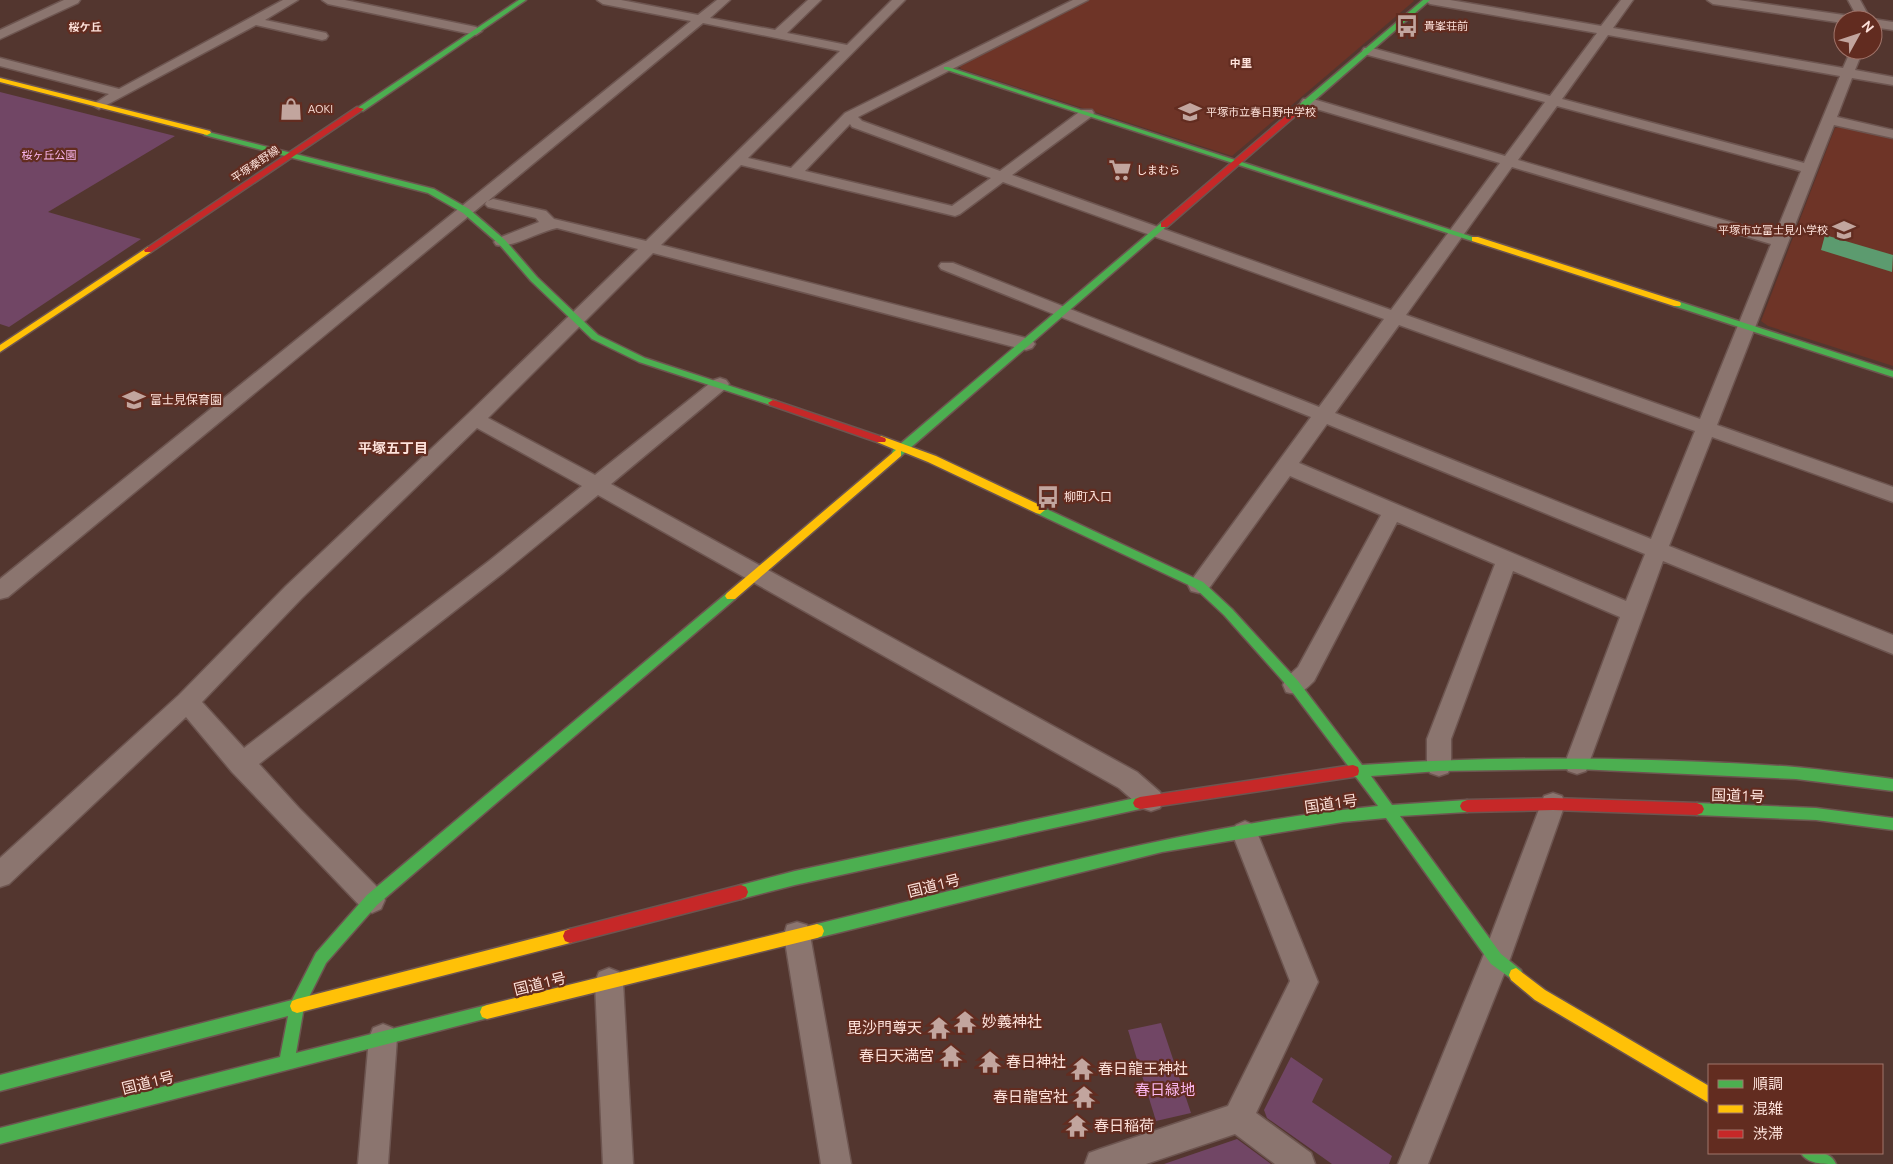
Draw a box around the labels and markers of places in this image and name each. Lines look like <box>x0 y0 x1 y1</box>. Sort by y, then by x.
bus stop icon: 貴峯荘前 <box>1394 13 1420 39</box>
place label: 貴峯荘前 <box>1424 20 1468 32</box>
shop icon: AOKI <box>278 96 304 122</box>
school or university icon: 平塚市立春日野中学校 <box>1177 99 1203 125</box>
place label: AOKI <box>308 103 333 115</box>
place label: 平塚市立春日野中学校 <box>1206 106 1316 118</box>
supermarket icon: しまむら <box>1107 157 1133 183</box>
place label: しまむら <box>1136 164 1180 176</box>
school or university icon: 平塚市立富士見小学校 <box>1831 217 1857 243</box>
place label: 平塚市立富士見小学校 <box>1718 224 1828 236</box>
school or university icon: 富士見保育園 <box>121 387 147 413</box>
place label: 富士見保育園 <box>150 393 222 406</box>
bus stop icon: 柳町入口 <box>1035 484 1061 510</box>
place label: 柳町入口 <box>1064 490 1112 503</box>
temple icon: 妙義神社 <box>952 1009 978 1035</box>
place label: 妙義神社 <box>982 1013 1042 1030</box>
temple icon: 毘沙門尊天 <box>926 1015 952 1041</box>
place label: 毘沙門尊天 <box>847 1019 922 1036</box>
temple icon: 春日天満宮 <box>938 1043 964 1069</box>
place label: 春日天満宮 <box>859 1047 934 1064</box>
temple icon: 春日神社 <box>977 1049 1003 1075</box>
place label: 春日神社 <box>1006 1053 1066 1070</box>
temple icon: 春日龍王神社 <box>1069 1056 1095 1082</box>
place label: 春日龍王神社 <box>1098 1060 1188 1077</box>
temple icon: 春日龍宮社 <box>1071 1084 1097 1110</box>
place label: 春日龍宮社 <box>993 1088 1068 1105</box>
temple icon: 春日稲荷 <box>1064 1113 1090 1139</box>
place label: 春日稲荷 <box>1094 1117 1154 1134</box>

